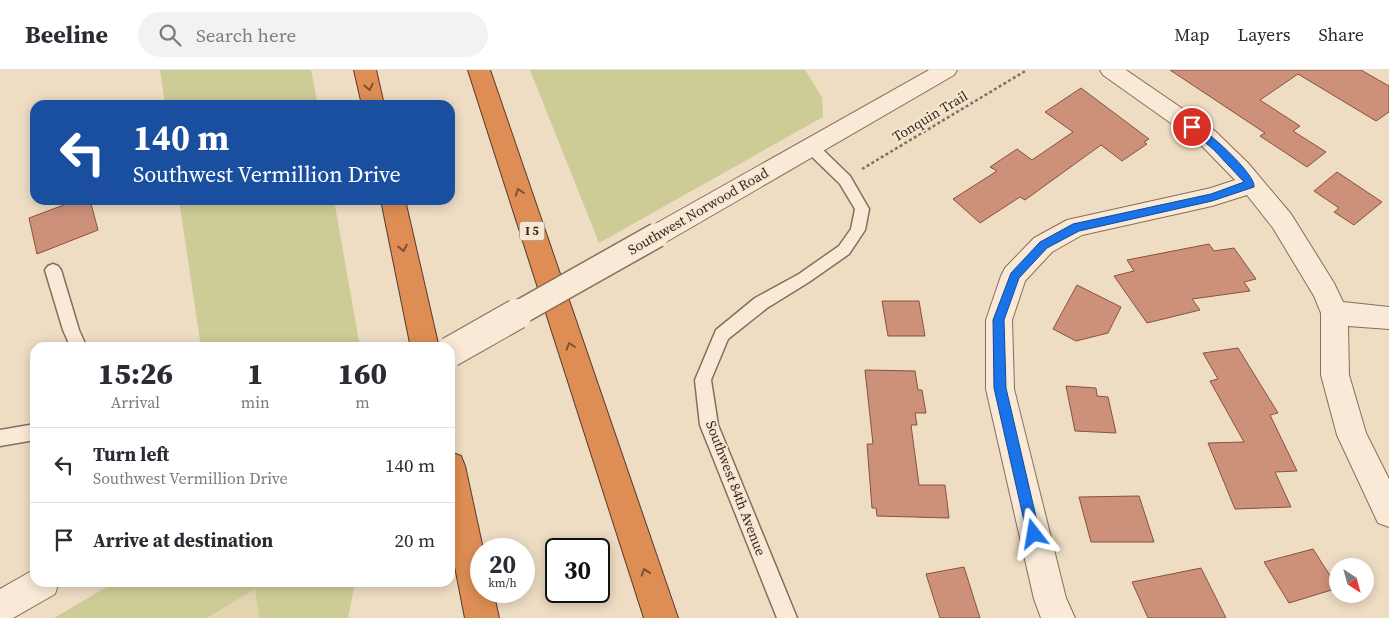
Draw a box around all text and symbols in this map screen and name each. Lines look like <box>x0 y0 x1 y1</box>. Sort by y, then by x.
search box <box>138 12 488 57</box>
text: Beeline <box>25 18 108 51</box>
icon: search <box>156 21 184 49</box>
text: Search here <box>196 22 296 48</box>
text: Map <box>1174 22 1209 47</box>
text: Layers <box>1237 22 1290 47</box>
text: Share <box>1318 22 1364 47</box>
one-way arrow <box>363 83 374 92</box>
street label: Tonquin Trail <box>889 86 971 146</box>
pin <box>1171 106 1213 148</box>
icon: arrive <box>1178 113 1206 141</box>
text: 140 m <box>133 114 229 162</box>
icon: left <box>50 120 115 185</box>
text: Southwest Vermillion Drive <box>133 159 401 189</box>
street label: Southwest Norwood Road <box>624 162 772 260</box>
one-way arrow <box>515 188 525 196</box>
road number: I 5 <box>520 222 544 240</box>
one-way arrow <box>397 243 408 252</box>
one-way arrow <box>565 342 575 351</box>
text: 15:26 <box>98 353 173 394</box>
text: 1 <box>247 353 264 394</box>
text: 160 <box>338 353 387 394</box>
text: Arrival <box>111 391 160 413</box>
text: min <box>241 391 270 413</box>
text: m <box>355 391 370 413</box>
street label: Southwest 84th Avenue <box>701 418 771 558</box>
text: Turn left <box>93 441 169 467</box>
icon: left <box>50 451 78 479</box>
text: 140 m <box>385 452 435 478</box>
text: Southwest Vermillion Drive <box>93 467 288 489</box>
position arrow <box>1007 507 1059 559</box>
icon: arrive <box>50 526 78 554</box>
text: Arrive at destination <box>93 527 273 553</box>
text: 20 m <box>394 527 435 553</box>
speed limit sign: 30 <box>545 538 610 603</box>
text: 20 <box>489 547 516 581</box>
north arrow <box>1329 558 1374 602</box>
map controls <box>1329 558 1374 603</box>
one-way arrow <box>641 568 651 576</box>
text: km/h <box>488 575 517 591</box>

